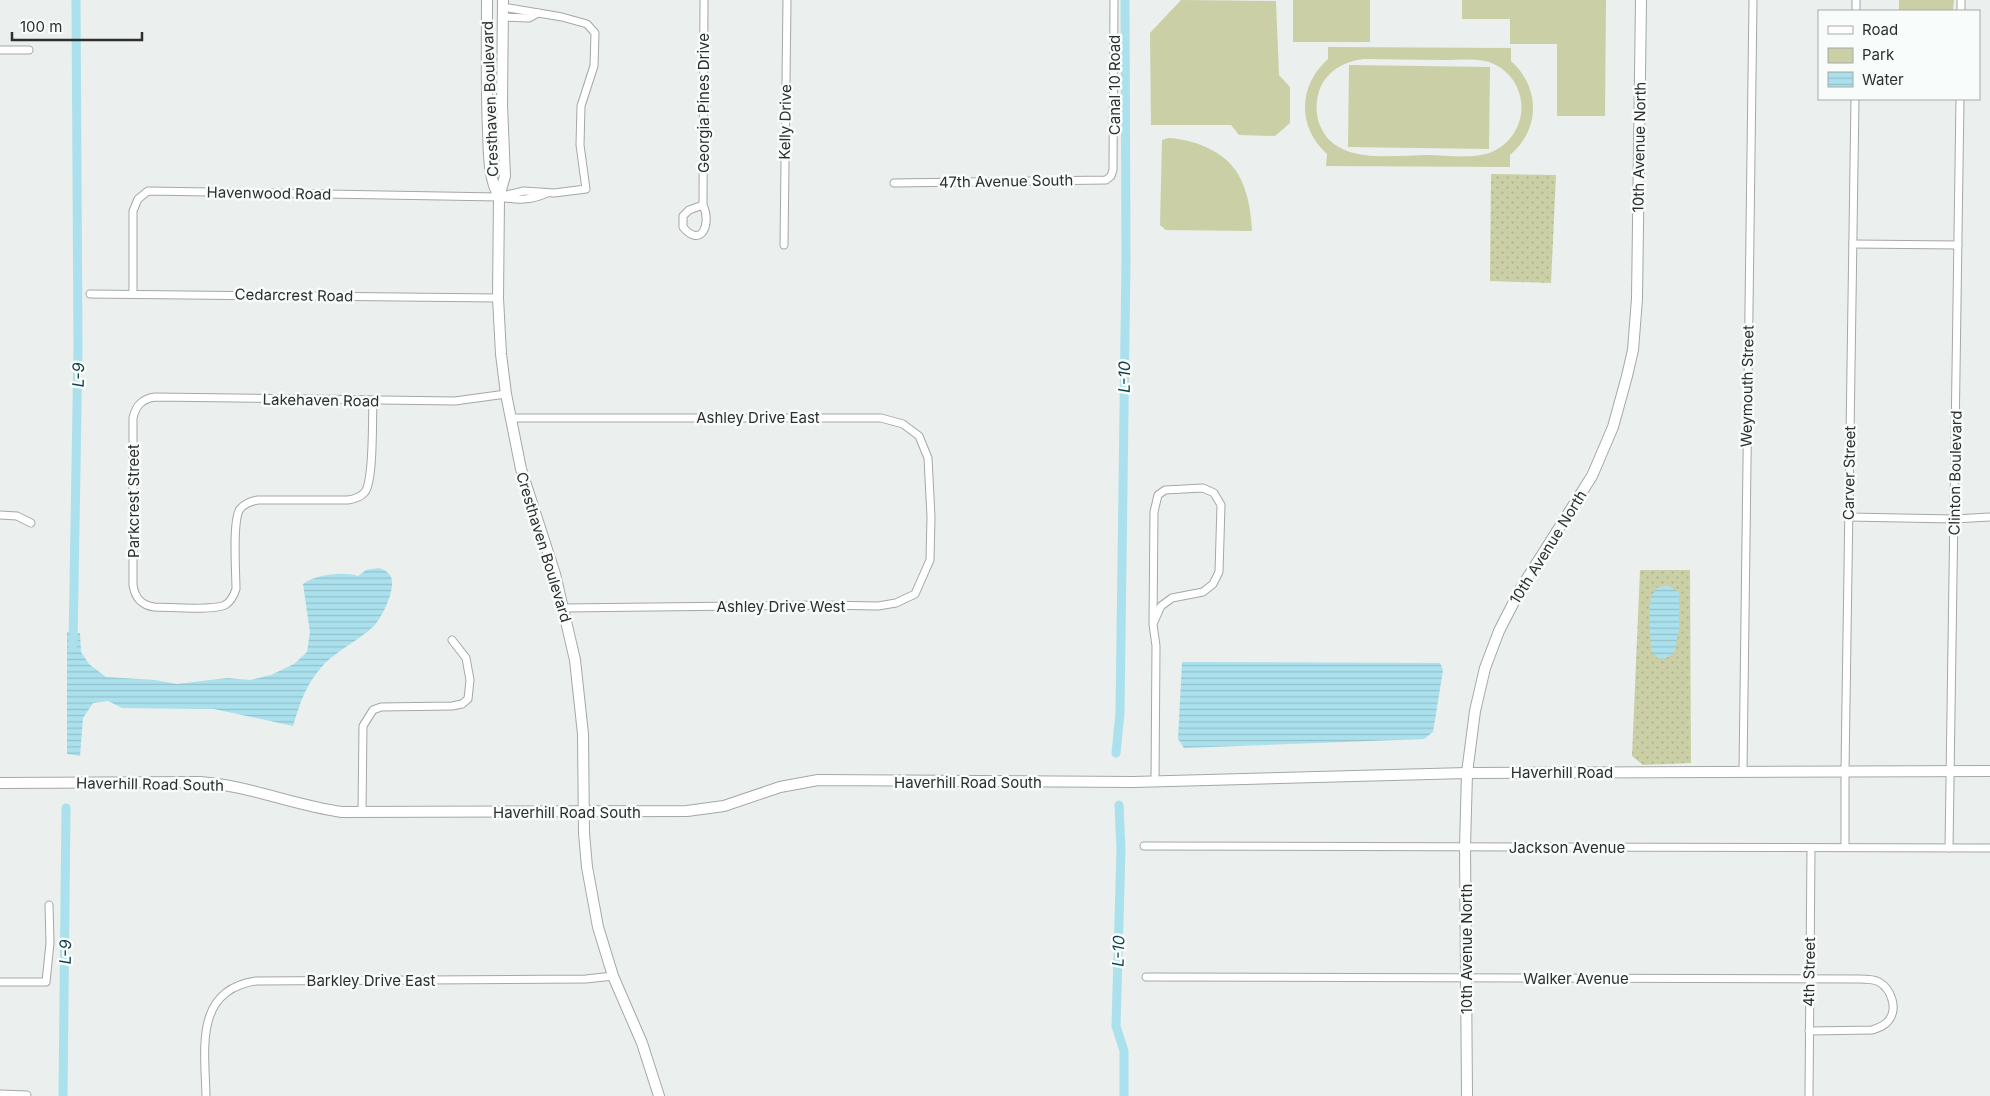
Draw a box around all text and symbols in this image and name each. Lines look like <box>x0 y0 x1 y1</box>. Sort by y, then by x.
scale bar <box>12 10 142 42</box>
legend <box>1818 10 1980 100</box>
text: 100 m <box>20 17 62 36</box>
text: Road <box>1862 20 1898 39</box>
street label: Cresthaven Boulevard <box>478 21 502 177</box>
street label: Georgia Pines Drive <box>694 33 713 173</box>
street label: Canal 10 Road <box>1105 35 1124 135</box>
text: Park <box>1862 45 1895 64</box>
text: Water <box>1862 70 1904 89</box>
street label: 10th Avenue North <box>1628 82 1650 212</box>
street label: Kelly Drive <box>775 84 795 160</box>
street label: 47th Avenue South <box>939 170 1073 192</box>
street label: Havenwood Road <box>206 182 332 204</box>
street label: Cedarcrest Road <box>235 284 353 306</box>
street label: Weymouth Street <box>1736 325 1758 447</box>
water label: L-10 <box>1114 361 1134 393</box>
water label: L-9 <box>68 362 88 388</box>
street label: Lakehaven Road <box>262 389 380 411</box>
street label: Ashley Drive East <box>696 408 820 427</box>
street label: Clinton Boulevard <box>1944 410 1966 536</box>
street label: Carver Street <box>1839 426 1859 520</box>
street label: Parkcrest Street <box>124 444 143 558</box>
street label: Cresthaven Boulevard <box>512 470 576 624</box>
street label: 10th Avenue North <box>1505 487 1591 607</box>
street label: Ashley Drive West <box>717 597 846 616</box>
street label: Haverhill Road <box>1511 763 1613 782</box>
street label: Haverhill Road South <box>76 773 224 795</box>
street label: Haverhill Road South <box>894 773 1042 792</box>
street label: Haverhill Road South <box>493 803 641 822</box>
street label: Jackson Avenue <box>1509 838 1625 857</box>
street label: 10th Avenue North <box>1457 884 1476 1014</box>
water label: L-10 <box>1107 935 1129 967</box>
street label: 4th Street <box>1799 937 1819 1007</box>
water label: L-9 <box>55 939 75 965</box>
street label: Walker Avenue <box>1523 969 1629 988</box>
street label: Barkley Drive East <box>307 971 435 990</box>

